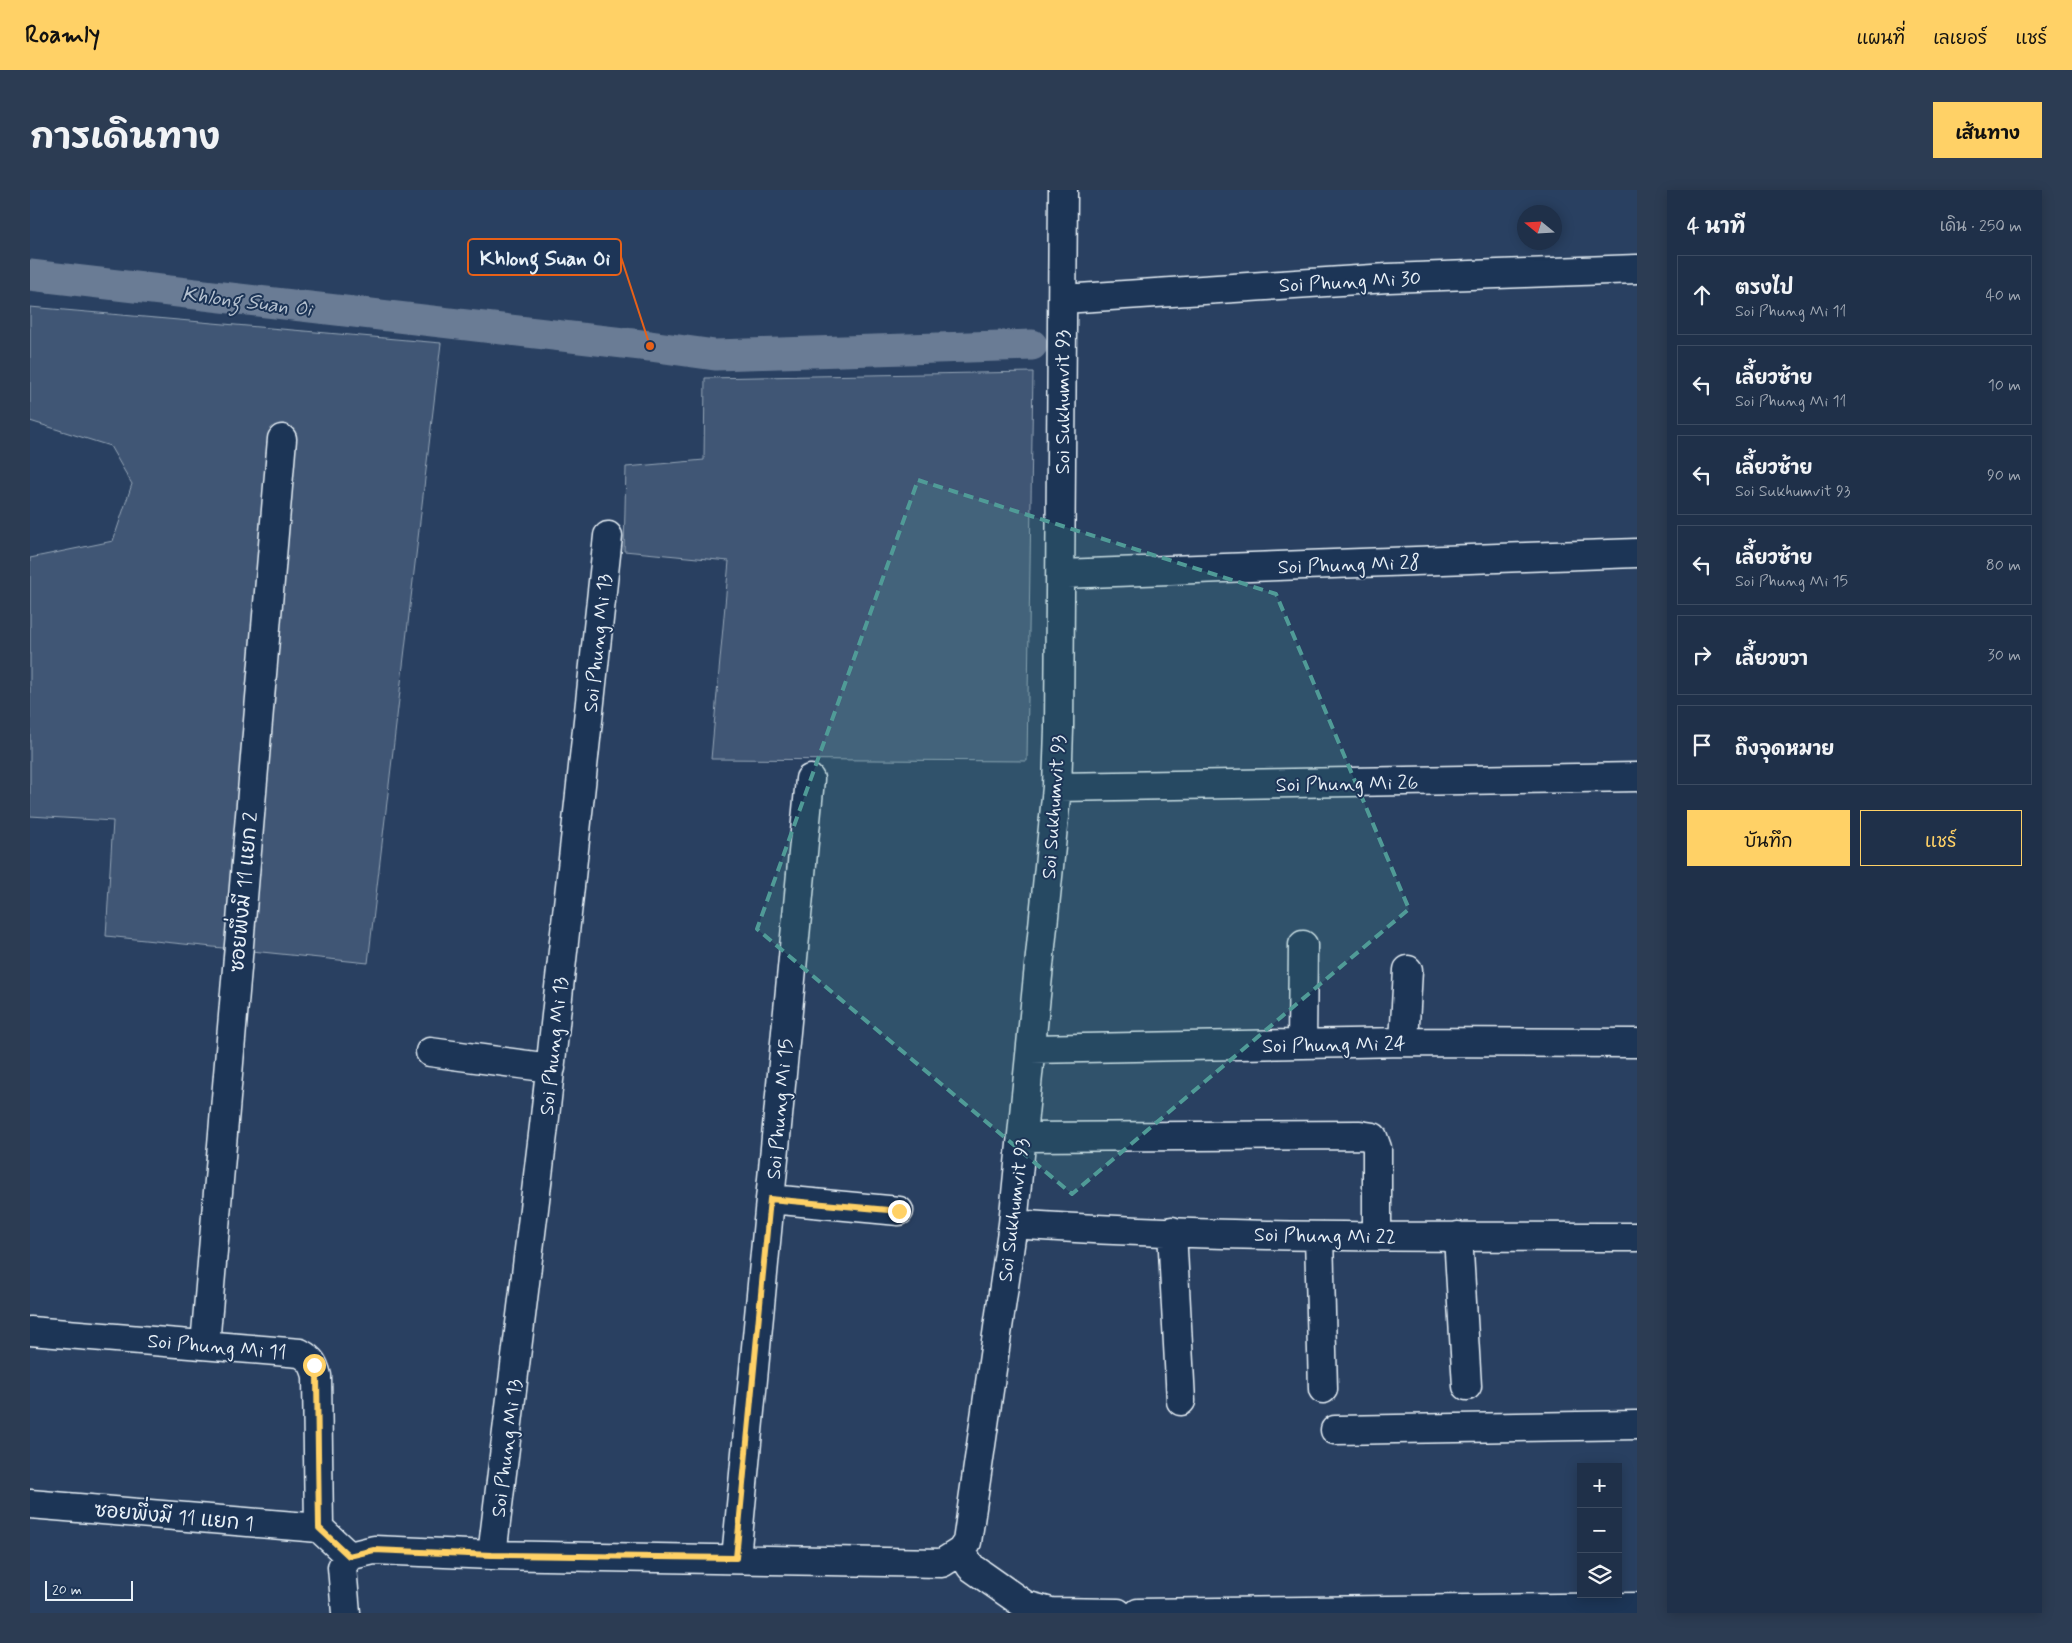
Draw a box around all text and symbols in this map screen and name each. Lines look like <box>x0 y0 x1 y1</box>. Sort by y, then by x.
text: Roamly <box>25 20 100 51</box>
text: แผนที่ <box>1857 27 1905 51</box>
text: เลเยอร์ <box>1933 27 1987 51</box>
text: แชร์ <box>2015 27 2047 51</box>
button: เส้นทาง <box>1933 102 2042 158</box>
text: การเดินทาง <box>30 115 220 161</box>
north arrow <box>1517 205 1562 250</box>
text: 4 นาที <box>1687 213 1745 241</box>
text: เดิน · 250 m <box>1940 216 2022 237</box>
callout: Khlong Suan Oi <box>468 239 621 275</box>
text: Khlong Suan Oi <box>480 245 611 275</box>
street label: Soi Phung Mi 30 <box>1278 265 1422 300</box>
text: ตรงไป <box>1735 276 1793 301</box>
water label: Khlong Suan Oi <box>180 280 316 326</box>
icon: ahead <box>1688 281 1716 309</box>
text: 40 m <box>1985 285 2021 306</box>
text: Soi Phung Mi 11 <box>1735 301 1846 322</box>
street label: Soi Sukhumvit 93 <box>1050 330 1077 474</box>
text: เลี้ยวซ้าย <box>1735 366 1812 391</box>
icon: left <box>1688 371 1716 399</box>
text: 10 m <box>1988 375 2021 396</box>
text: Soi Phung Mi 11 <box>1735 391 1846 412</box>
text: เลี้ยวซ้าย <box>1735 456 1812 481</box>
icon: left <box>1688 461 1716 489</box>
text: 90 m <box>1987 465 2021 486</box>
text: Soi Sukhumvit 93 <box>1735 481 1851 502</box>
text: เลี้ยวซ้าย <box>1735 546 1812 571</box>
street label: Soi Phung Mi 28 <box>1277 550 1421 581</box>
icon: left <box>1688 551 1716 579</box>
text: 80 m <box>1986 555 2021 576</box>
text: Soi Phung Mi 15 <box>1735 571 1848 592</box>
street label: Soi Phung Mi 13 <box>578 573 619 714</box>
icon: right <box>1688 641 1716 669</box>
text: 30 m <box>1988 645 2021 666</box>
text: เลี้ยวขวา <box>1735 647 1808 672</box>
icon: arrive <box>1688 731 1716 759</box>
street label: Soi Sukhumvit 93 <box>1036 734 1073 880</box>
text: ถึงจุดหมาย <box>1735 737 1834 762</box>
street label: Soi Phung Mi 26 <box>1275 770 1419 799</box>
street label: ซอยพึ่งมี 11 แยก 2 <box>218 810 265 973</box>
button: บันทึก <box>1687 810 1850 866</box>
button: แชร์ <box>1860 810 2022 866</box>
street label: Soi Phung Mi 13 <box>534 976 575 1117</box>
street label: Soi Phung Mi 24 <box>1262 1031 1406 1060</box>
street label: Soi Phung Mi 15 <box>761 1038 800 1181</box>
street label: Soi Sukhumvit 93 <box>992 1137 1037 1284</box>
route end <box>888 1200 911 1223</box>
street label: Soi Phung Mi 22 <box>1254 1222 1396 1251</box>
street label: Soi Phung Mi 11 <box>146 1328 287 1367</box>
route start <box>303 1354 326 1377</box>
street label: Soi Phung Mi 13 <box>486 1377 529 1519</box>
map controls <box>1577 1463 1622 1598</box>
button: + <box>1577 1463 1622 1508</box>
street label: ซอยพึ่งมี 11 แยก 1 <box>93 1491 255 1538</box>
button: − <box>1577 1508 1622 1553</box>
button: layers <box>1577 1553 1622 1598</box>
scale bar <box>45 1578 132 1601</box>
text: 20 m <box>52 1581 82 1599</box>

